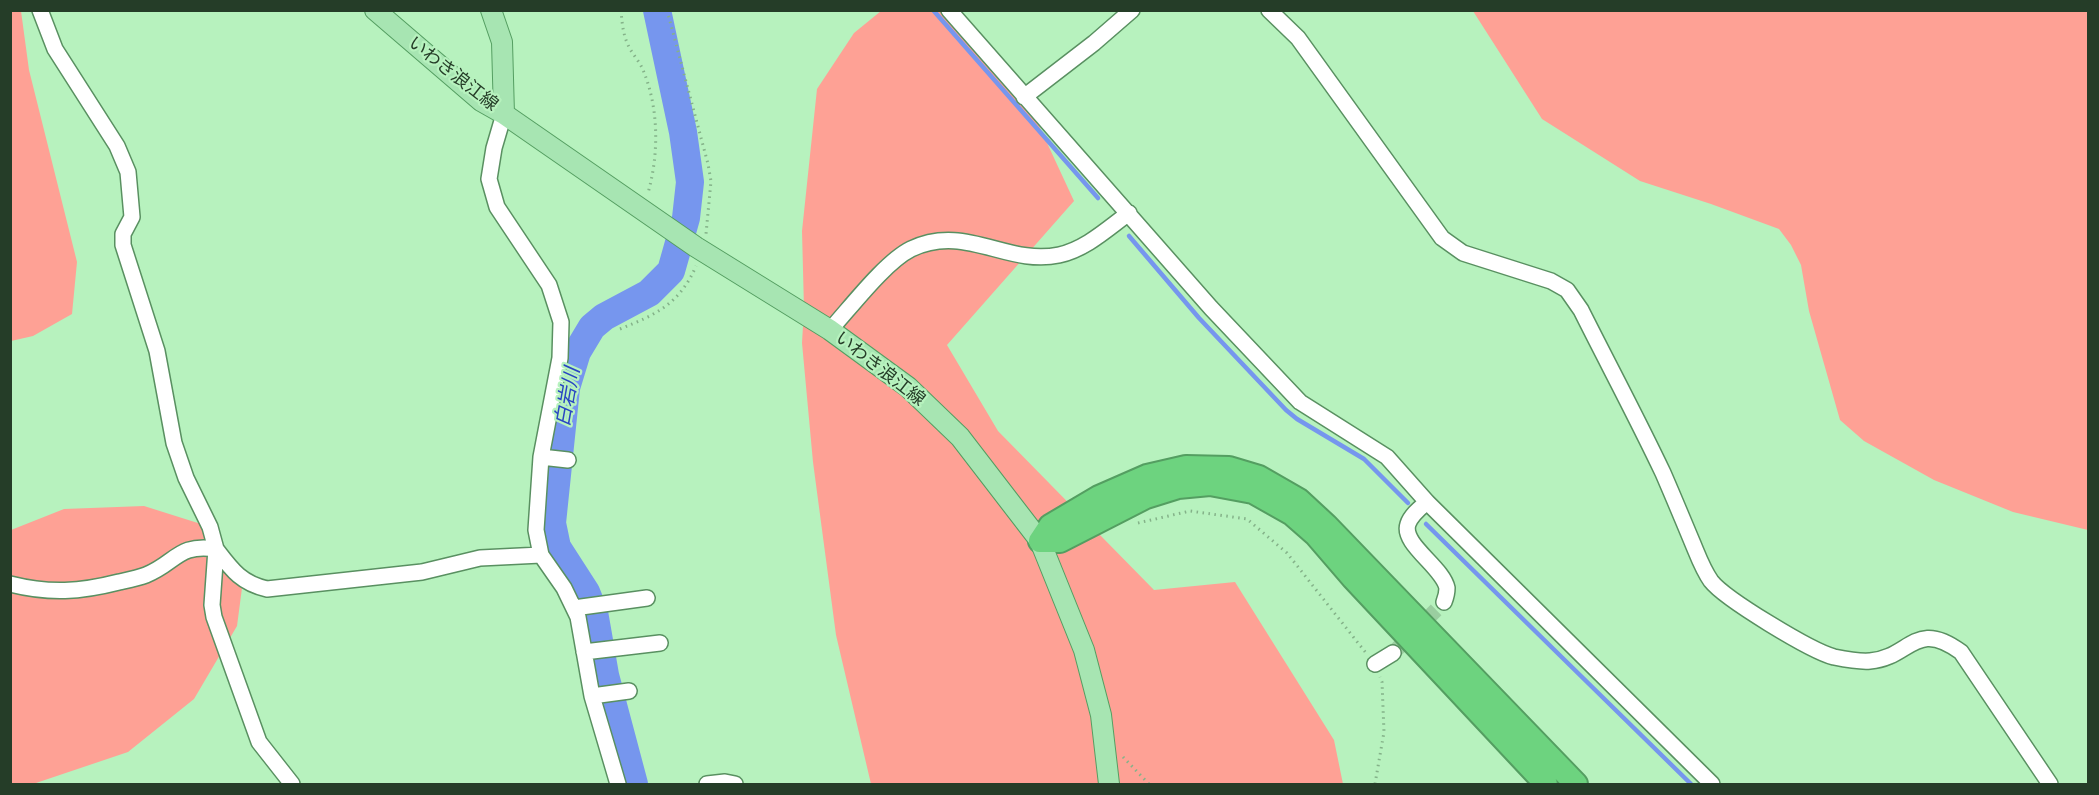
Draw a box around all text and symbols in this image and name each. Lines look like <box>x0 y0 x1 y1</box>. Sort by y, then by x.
street label: いわき浪江線 <box>404 32 502 116</box>
street label: いわき浪江線 <box>831 327 929 411</box>
water label: 白岩川 <box>551 365 585 429</box>

